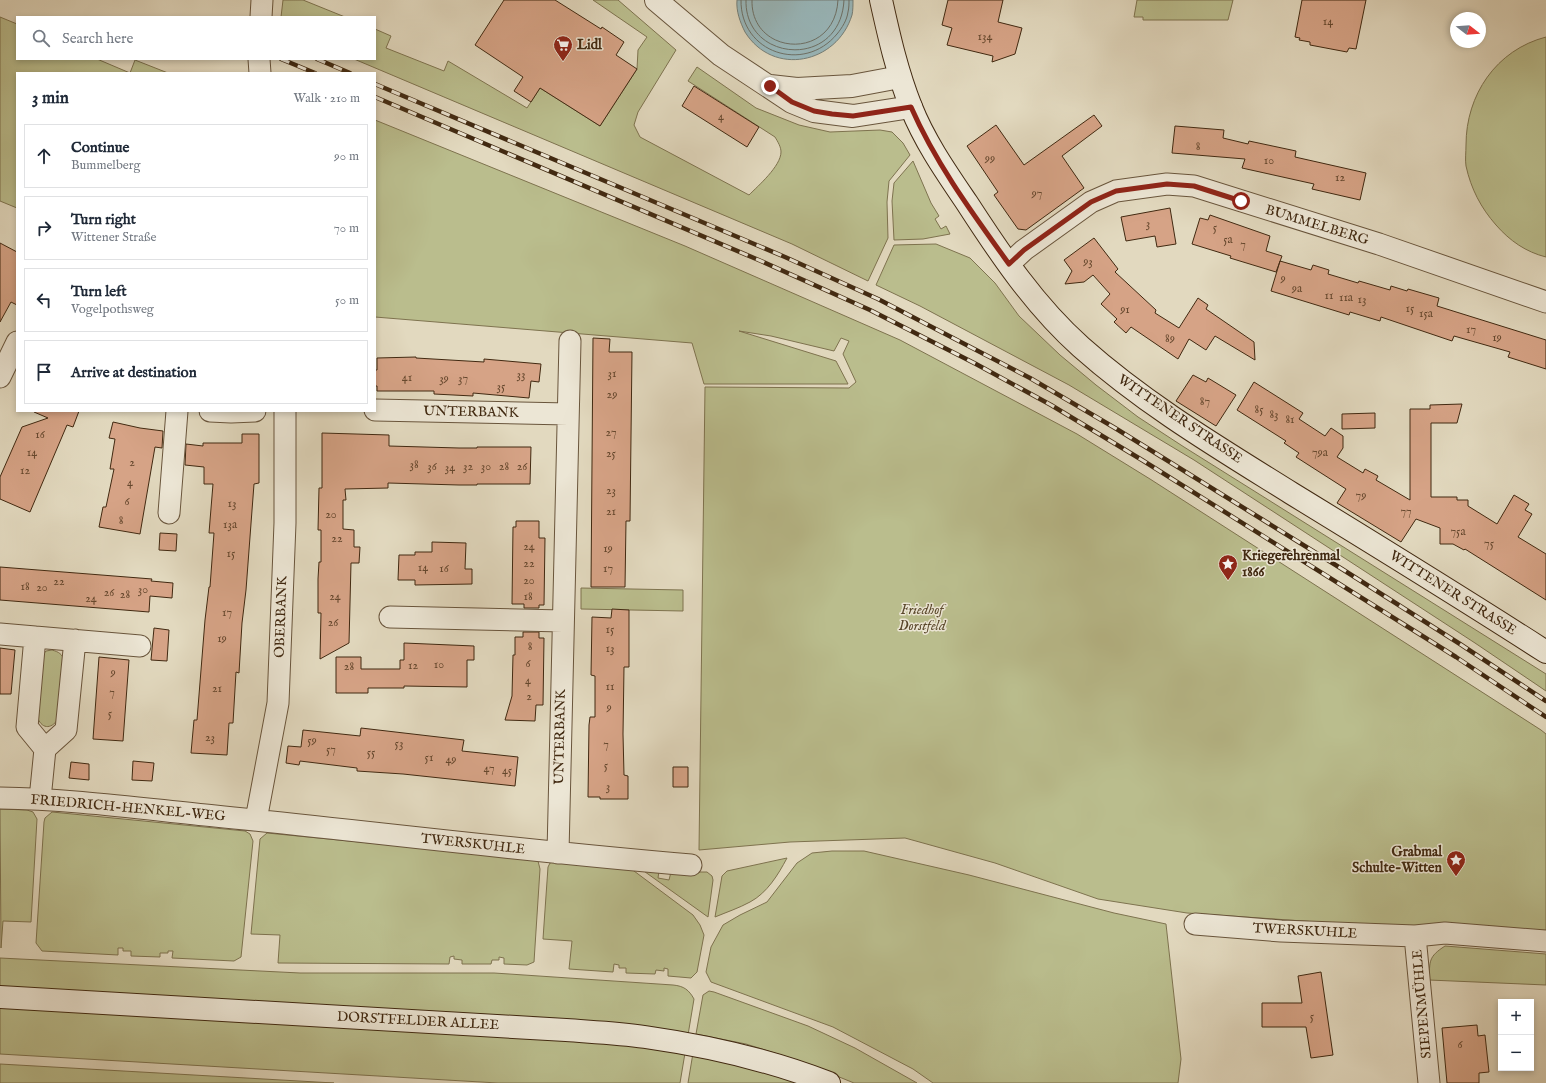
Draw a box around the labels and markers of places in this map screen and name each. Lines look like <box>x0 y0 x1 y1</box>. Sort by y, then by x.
supermarket icon: Lidl <box>552 34 574 62</box>
place label: Lidl <box>577 36 603 54</box>
place label: Kriegerehrenmal 1866 <box>1242 547 1341 581</box>
place icon: Kriegerehrenmal 1866 <box>1217 553 1239 581</box>
place label: Grabmal Schulte-Witten <box>1352 843 1443 877</box>
place icon: Grabmal Schulte-Witten <box>1445 849 1467 877</box>

